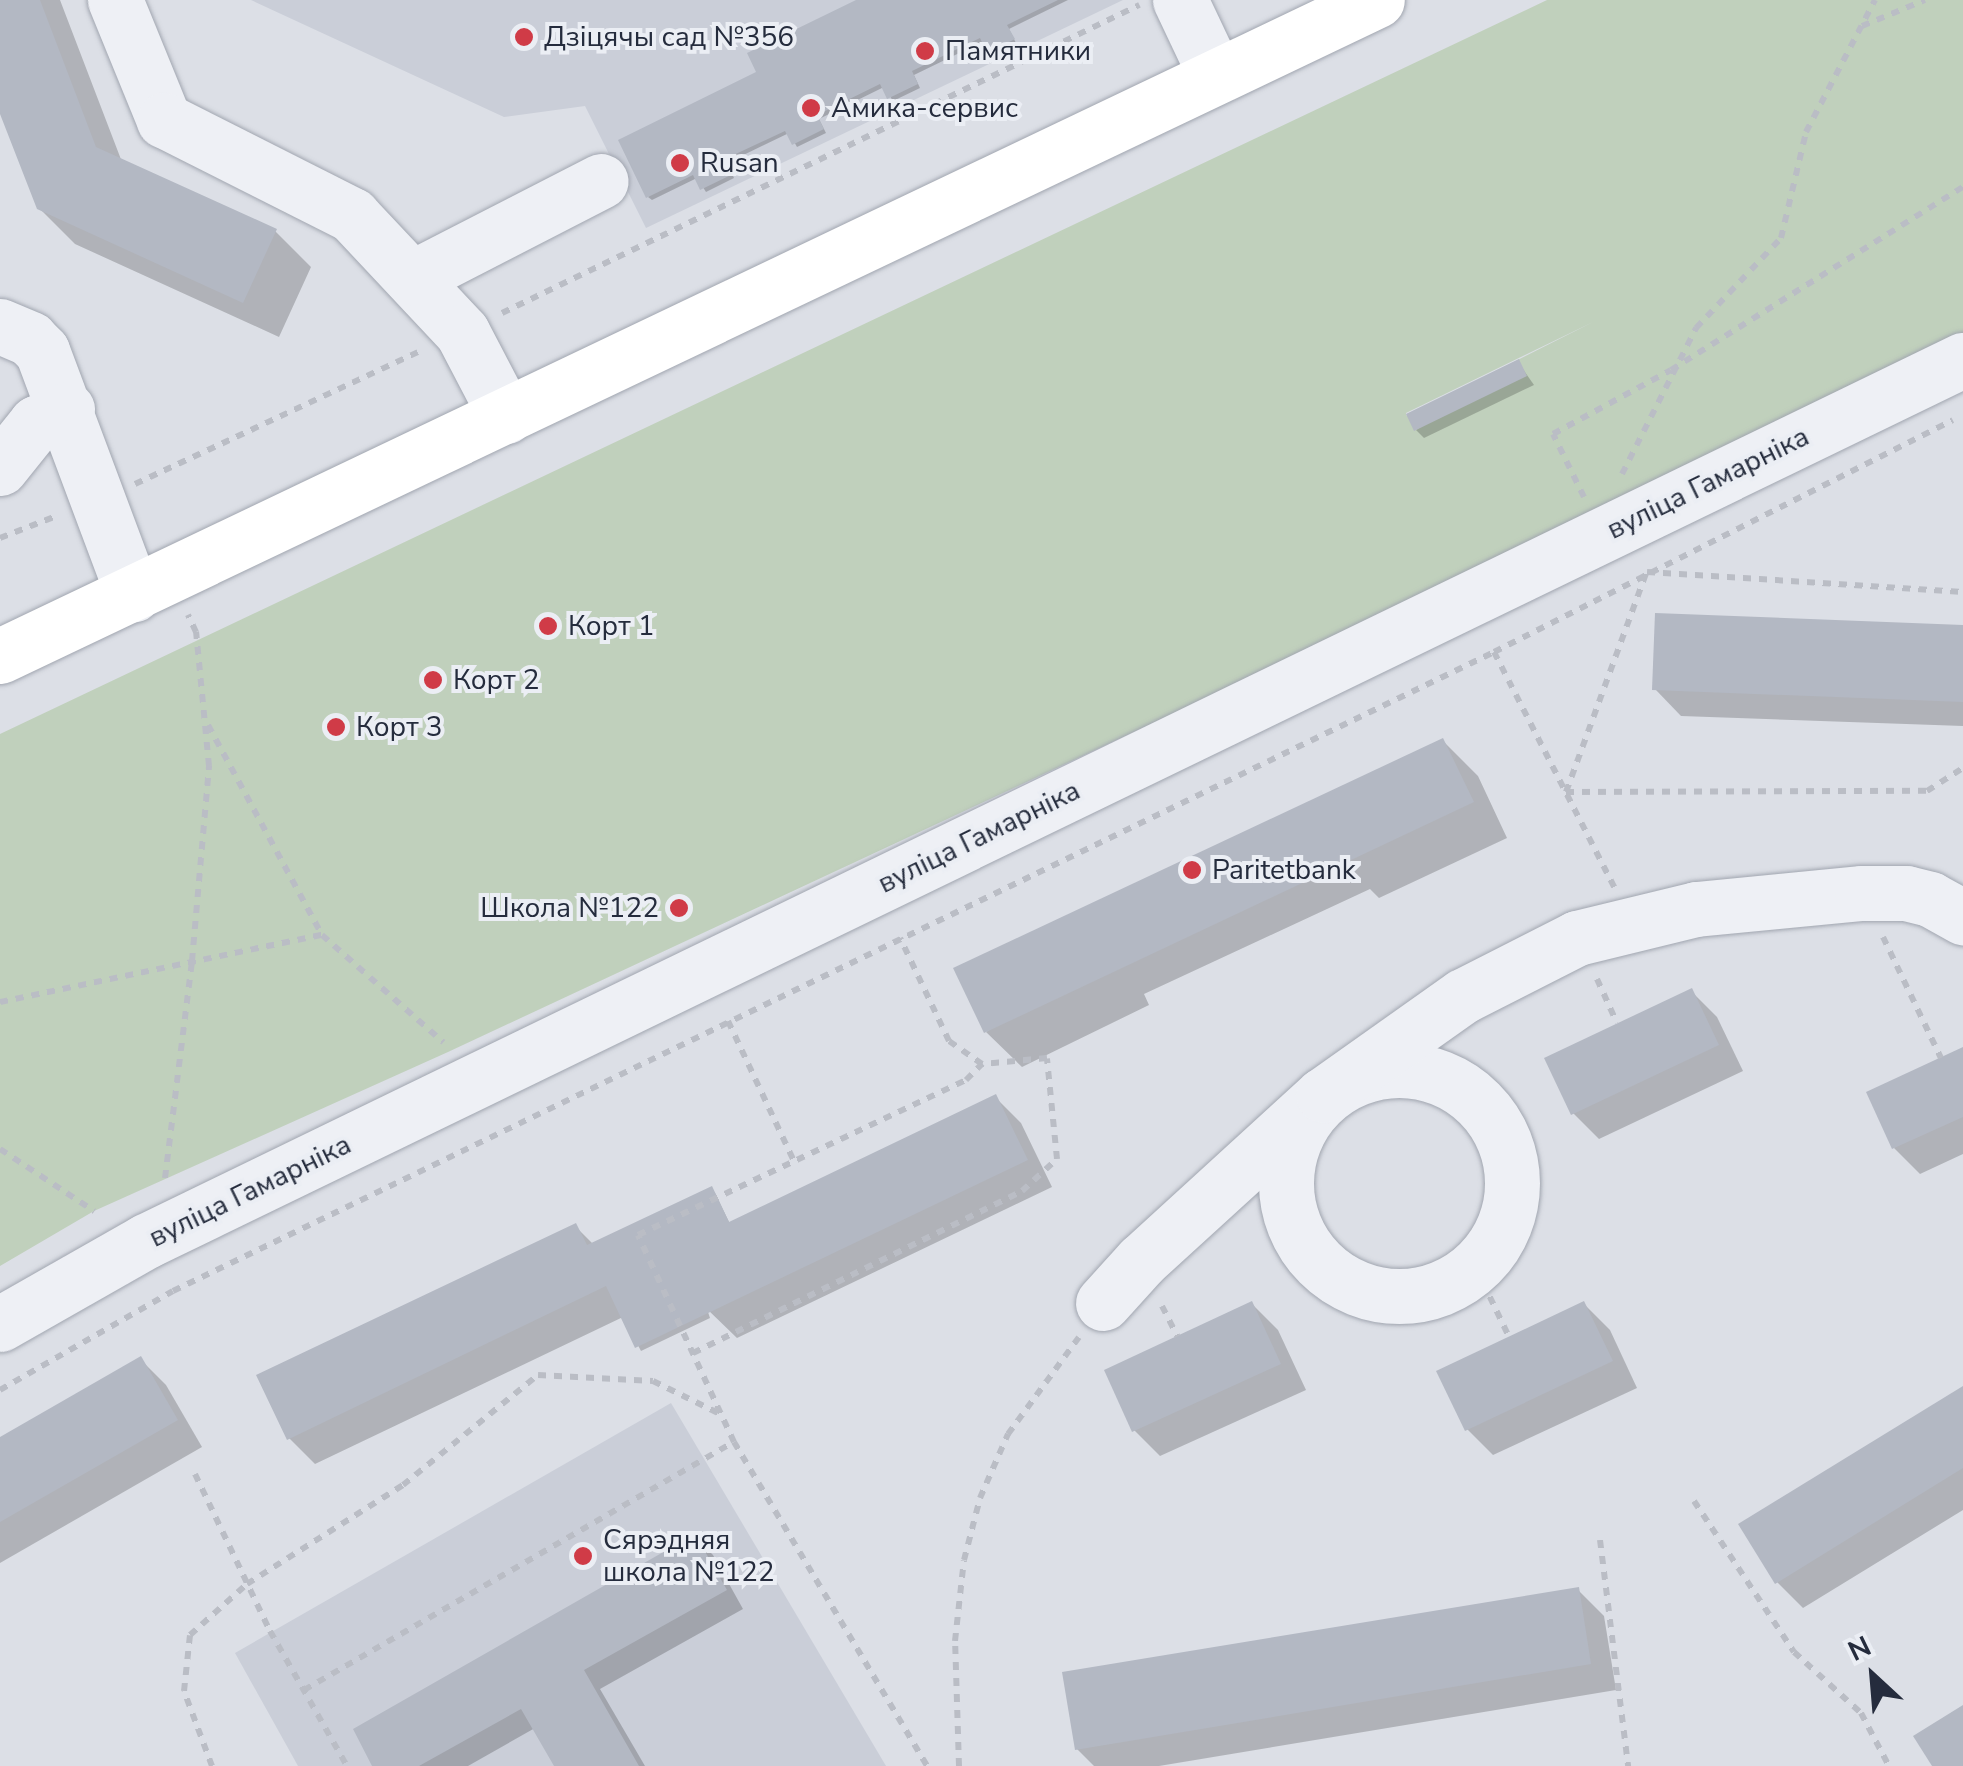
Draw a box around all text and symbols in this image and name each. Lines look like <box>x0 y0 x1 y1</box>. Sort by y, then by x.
place label: Дзіцячы сад №356 <box>544 20 794 54</box>
marker: Дзіцячы сад №356 <box>513 26 535 48</box>
place label: Памятники <box>945 34 1091 68</box>
marker: Памятники <box>914 40 936 62</box>
place label: Амика-сервис <box>831 91 1018 125</box>
marker: Амика-сервис <box>800 97 822 119</box>
place label: Rusan <box>700 146 779 180</box>
marker: Rusan <box>669 152 691 174</box>
street label: вуліца Гамарніка <box>1601 420 1815 546</box>
place label: Корт 1 <box>568 609 655 643</box>
marker: Корт 1 <box>537 615 559 637</box>
place label: Корт 2 <box>453 663 540 697</box>
marker: Корт 2 <box>422 669 444 691</box>
place label: Корт 3 <box>356 710 443 744</box>
marker: Корт 3 <box>325 716 347 738</box>
street label: вуліца Гамарніка <box>872 774 1086 900</box>
place label: Paritetbank <box>1212 853 1356 887</box>
marker: Paritetbank <box>1181 859 1203 881</box>
place label: Школа №122 <box>480 891 659 925</box>
marker: Школа №122 <box>668 897 690 919</box>
street label: вуліца Гамарніка <box>143 1128 357 1254</box>
place label: Сярэдняя школа №122 <box>603 1523 775 1589</box>
marker: Сярэдняя школа №122 <box>572 1545 594 1567</box>
north arrow <box>1823 1626 1923 1726</box>
text: N <box>1842 1627 1878 1671</box>

